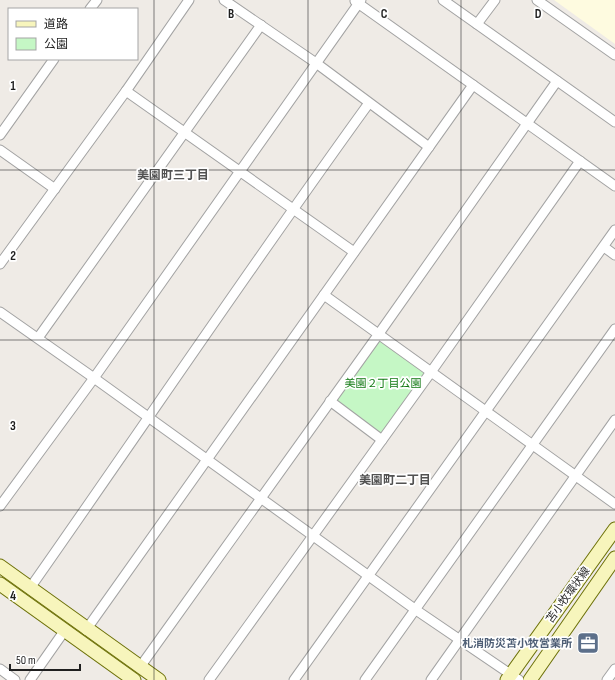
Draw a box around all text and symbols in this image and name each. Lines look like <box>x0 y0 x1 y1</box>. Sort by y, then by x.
text: B <box>228 6 234 22</box>
text: C <box>381 6 388 22</box>
text: D <box>535 6 542 22</box>
legend <box>8 8 138 60</box>
text: 道路 <box>44 17 68 32</box>
text: 公園 <box>44 37 68 52</box>
text: 1 <box>10 78 16 94</box>
district label: 美園町三丁目 <box>137 168 209 183</box>
text: 2 <box>10 248 16 264</box>
park label: 美園２丁目公園 <box>345 377 422 390</box>
text: 3 <box>10 418 16 434</box>
district label: 美園町二丁目 <box>359 473 431 488</box>
street label: 苫小牧環状線 <box>543 564 593 626</box>
text: 4 <box>10 588 16 604</box>
office icon: 札消防災苫小牧営業所 <box>575 630 601 656</box>
place label: 札消防災苫小牧営業所 <box>462 637 572 650</box>
scale bar <box>10 646 80 672</box>
text: 50 m <box>16 653 36 668</box>

